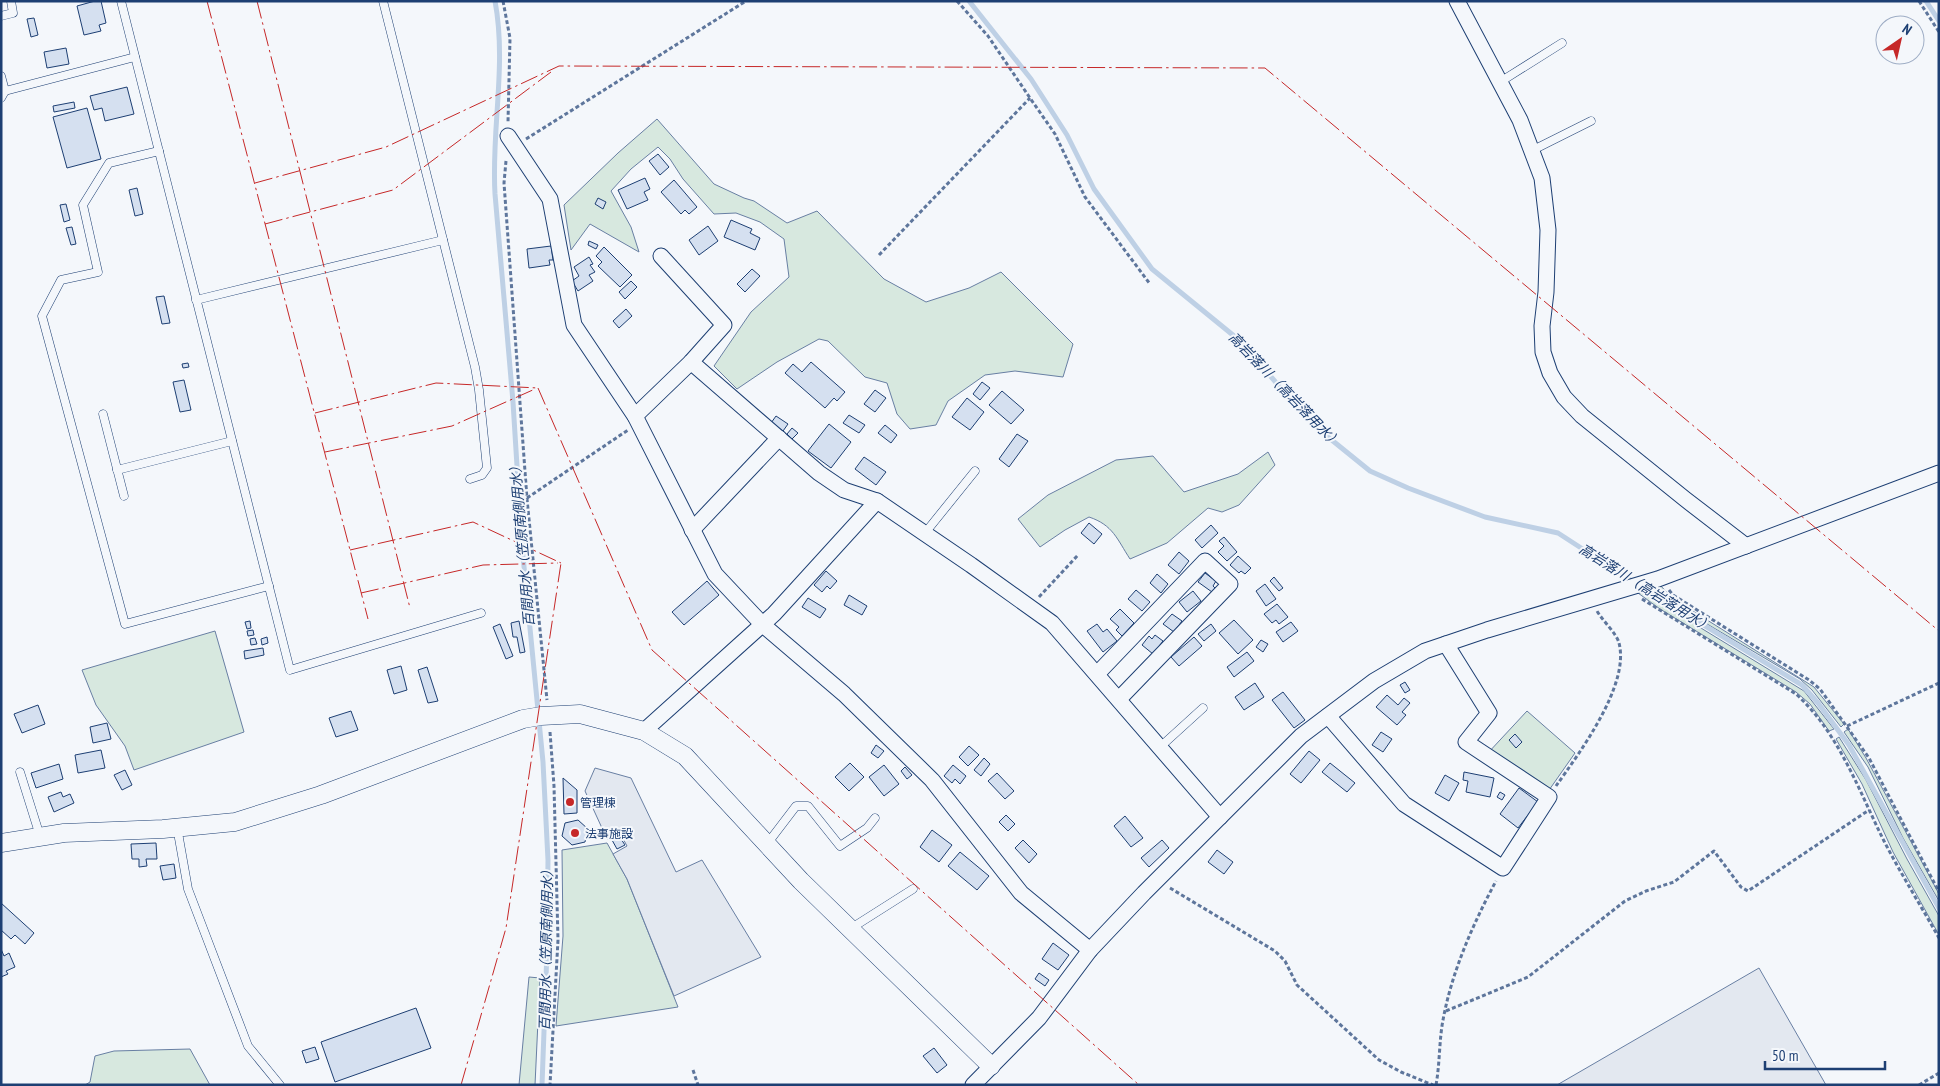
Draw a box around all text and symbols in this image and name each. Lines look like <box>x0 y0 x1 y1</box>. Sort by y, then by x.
north arrow <box>1875 15 1925 65</box>
text: N <box>1899 20 1915 39</box>
water label: 高岩落川（高岩落用水） <box>1225 328 1345 452</box>
water label: 百間用水（笠原南側用水） <box>506 459 538 627</box>
water label: 高岩落川（高岩落用水） <box>1576 540 1716 636</box>
place label: 管理棟 <box>580 795 616 810</box>
marker: 管理棟 <box>564 796 576 808</box>
place label: 法事施設 <box>585 826 633 841</box>
marker: 法事施設 <box>569 827 581 839</box>
water label: 百間用水（笠原南側用水） <box>536 863 556 1031</box>
scale bar <box>1765 1038 1885 1070</box>
text: 50 m <box>1772 1046 1798 1065</box>

